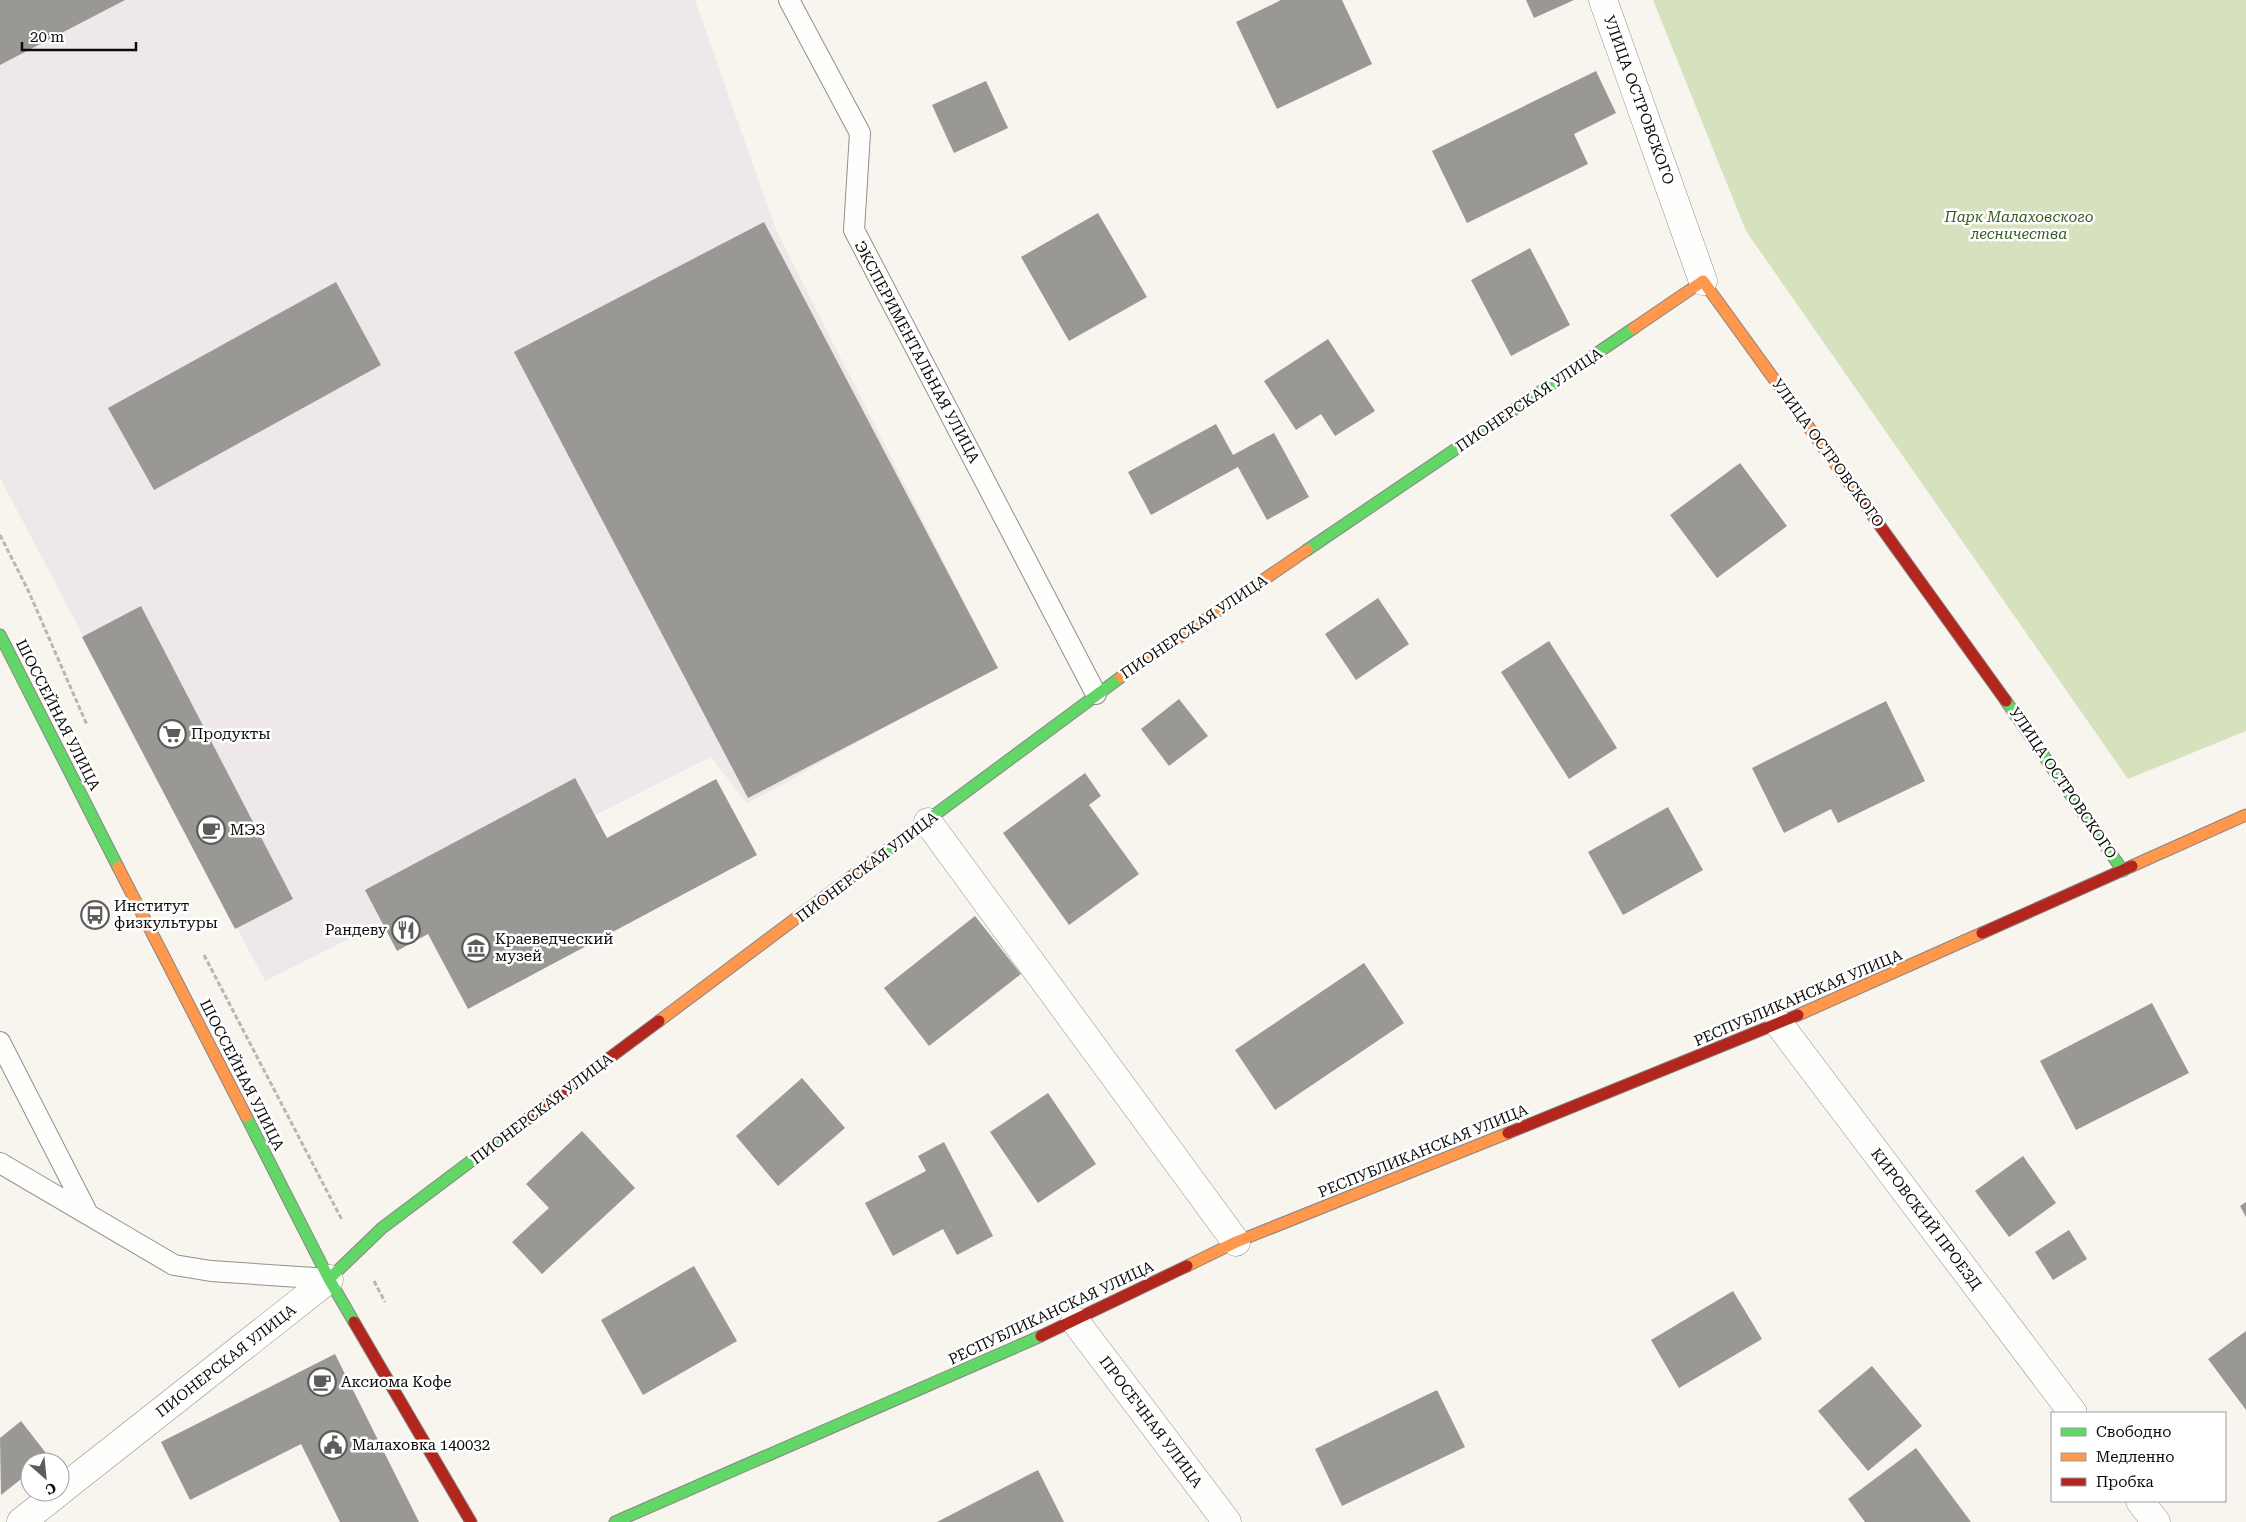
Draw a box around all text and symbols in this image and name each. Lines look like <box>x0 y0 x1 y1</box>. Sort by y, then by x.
street label: УЛИЦА ОСТРОВСКОГО <box>1600 13 1678 187</box>
scale bar <box>22 20 136 52</box>
text: 20 m <box>30 28 65 46</box>
park label: Парк Малаховского лесничества <box>1943 208 2094 243</box>
street label: ЭКСПЕРИМЕНТАЛЬНАЯ УЛИЦА <box>851 238 984 466</box>
street label: ПИОНЕРСКАЯ УЛИЦА <box>1452 344 1606 456</box>
street label: УЛИЦА ОСТРОВСКОГО <box>1768 375 1888 531</box>
street label: ПИОНЕРСКАЯ УЛИЦА <box>1117 571 1271 683</box>
street label: ШОССЕЙНАЯ УЛИЦА <box>12 636 104 794</box>
street label: УЛИЦА ОСТРОВСКОГО <box>2006 704 2121 862</box>
supermarket icon: Продукты <box>157 719 187 749</box>
place label: Продукты <box>191 725 271 743</box>
street label: ПИОНЕРСКАЯ УЛИЦА <box>793 808 942 926</box>
cafe icon: МЭЗ <box>196 815 226 845</box>
place label: МЭЗ <box>230 821 265 839</box>
place label: Институт физкультуры <box>114 897 218 932</box>
bus stop icon: Институт физкультуры <box>80 900 110 930</box>
restaurant icon: Рандеву <box>391 915 421 945</box>
place label: Рандеву <box>325 921 387 939</box>
place label: Краеведческий музей <box>495 930 613 965</box>
museum icon: Краеведческий музей <box>461 933 491 963</box>
street label: РЕСПУБЛИКАНСКАЯ УЛИЦА <box>1691 946 1905 1050</box>
street label: ШОССЕЙНАЯ УЛИЦА <box>196 996 288 1154</box>
street label: ПИОНЕРСКАЯ УЛИЦА <box>468 1050 617 1168</box>
street label: РЕСПУБЛИКАНСКАЯ УЛИЦА <box>1316 1100 1531 1201</box>
street label: КИРОВСКИЙ ПРОЕЗД <box>1867 1145 1985 1293</box>
street label: РЕСПУБЛИКАНСКАЯ УЛИЦА <box>946 1257 1157 1369</box>
street label: ПИОНЕРСКАЯ УЛИЦА <box>152 1300 300 1421</box>
street label: ПРОСЕЧНАЯ УЛИЦА <box>1096 1353 1207 1492</box>
cafe icon: Аксиома Кофе <box>307 1367 337 1397</box>
place label: Аксиома Кофе <box>341 1373 452 1391</box>
legend <box>2051 1412 2226 1502</box>
text: Свободно <box>2096 1423 2171 1441</box>
public building icon: Малаховка 140032 <box>318 1430 348 1460</box>
place label: Малаховка 140032 <box>352 1436 490 1454</box>
text: Медленно <box>2096 1448 2175 1466</box>
north arrow <box>20 1452 70 1502</box>
text: Пробка <box>2096 1473 2154 1491</box>
text: С <box>43 1479 59 1498</box>

